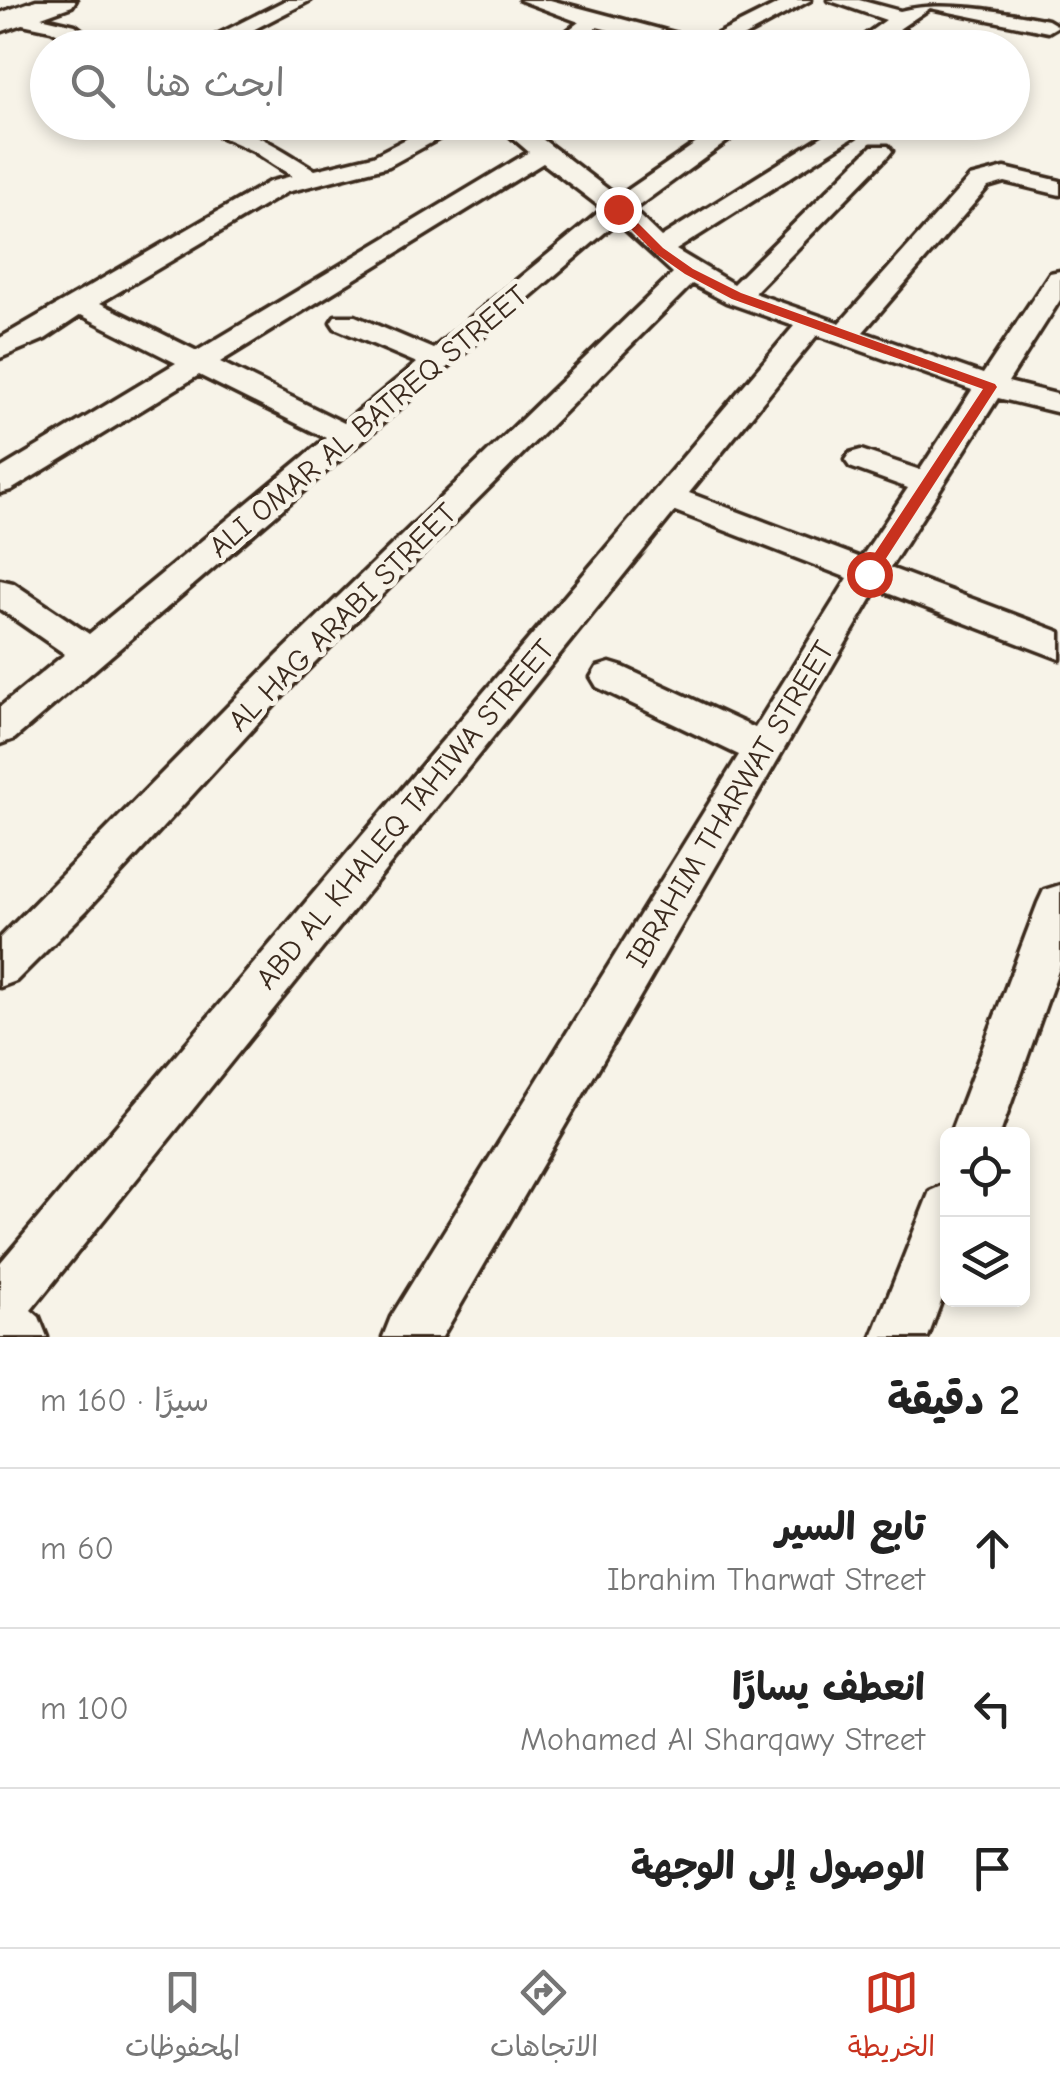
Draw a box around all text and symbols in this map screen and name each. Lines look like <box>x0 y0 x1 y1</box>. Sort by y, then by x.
search box <box>30 30 1030 140</box>
icon: search <box>65 58 120 113</box>
text: ابحث هنا <box>145 62 285 106</box>
route end <box>596 187 642 233</box>
street label: ALI OMAR AL BATREQ STREET <box>202 278 535 565</box>
street label: AL HAG ARABI STREET <box>221 496 464 739</box>
route start <box>847 552 893 598</box>
street label: ABD AL KHALEQ TAHIWA STREET <box>249 632 562 996</box>
street label: IBRAHIM THARWAT STREET <box>619 635 842 974</box>
map controls <box>940 1127 1030 1307</box>
button: locate <box>940 1127 1030 1217</box>
button: layers <box>940 1217 1030 1307</box>
text: 2 دقيقة <box>887 1376 1020 1425</box>
text: سيرًا · 160 m <box>40 1382 209 1419</box>
text: تابع السير <box>776 1506 925 1550</box>
icon: ahead <box>965 1521 1020 1576</box>
text: 60 m <box>40 1530 114 1567</box>
text: Ibrahim Tharwat Street <box>607 1561 925 1598</box>
text: انعطف يسارًا <box>732 1666 925 1710</box>
icon: left <box>965 1681 1020 1736</box>
text: 100 m <box>40 1690 129 1727</box>
text: Mohamed Al Sharqawy Street <box>520 1721 925 1758</box>
icon: arrive <box>965 1841 1020 1896</box>
text: الوصول إلى الوجهة <box>631 1845 925 1889</box>
tab: المحفوظات <box>125 1965 240 2071</box>
tab: الاتجاهات <box>490 1965 598 2071</box>
tab: الخريطة <box>848 1965 935 2071</box>

